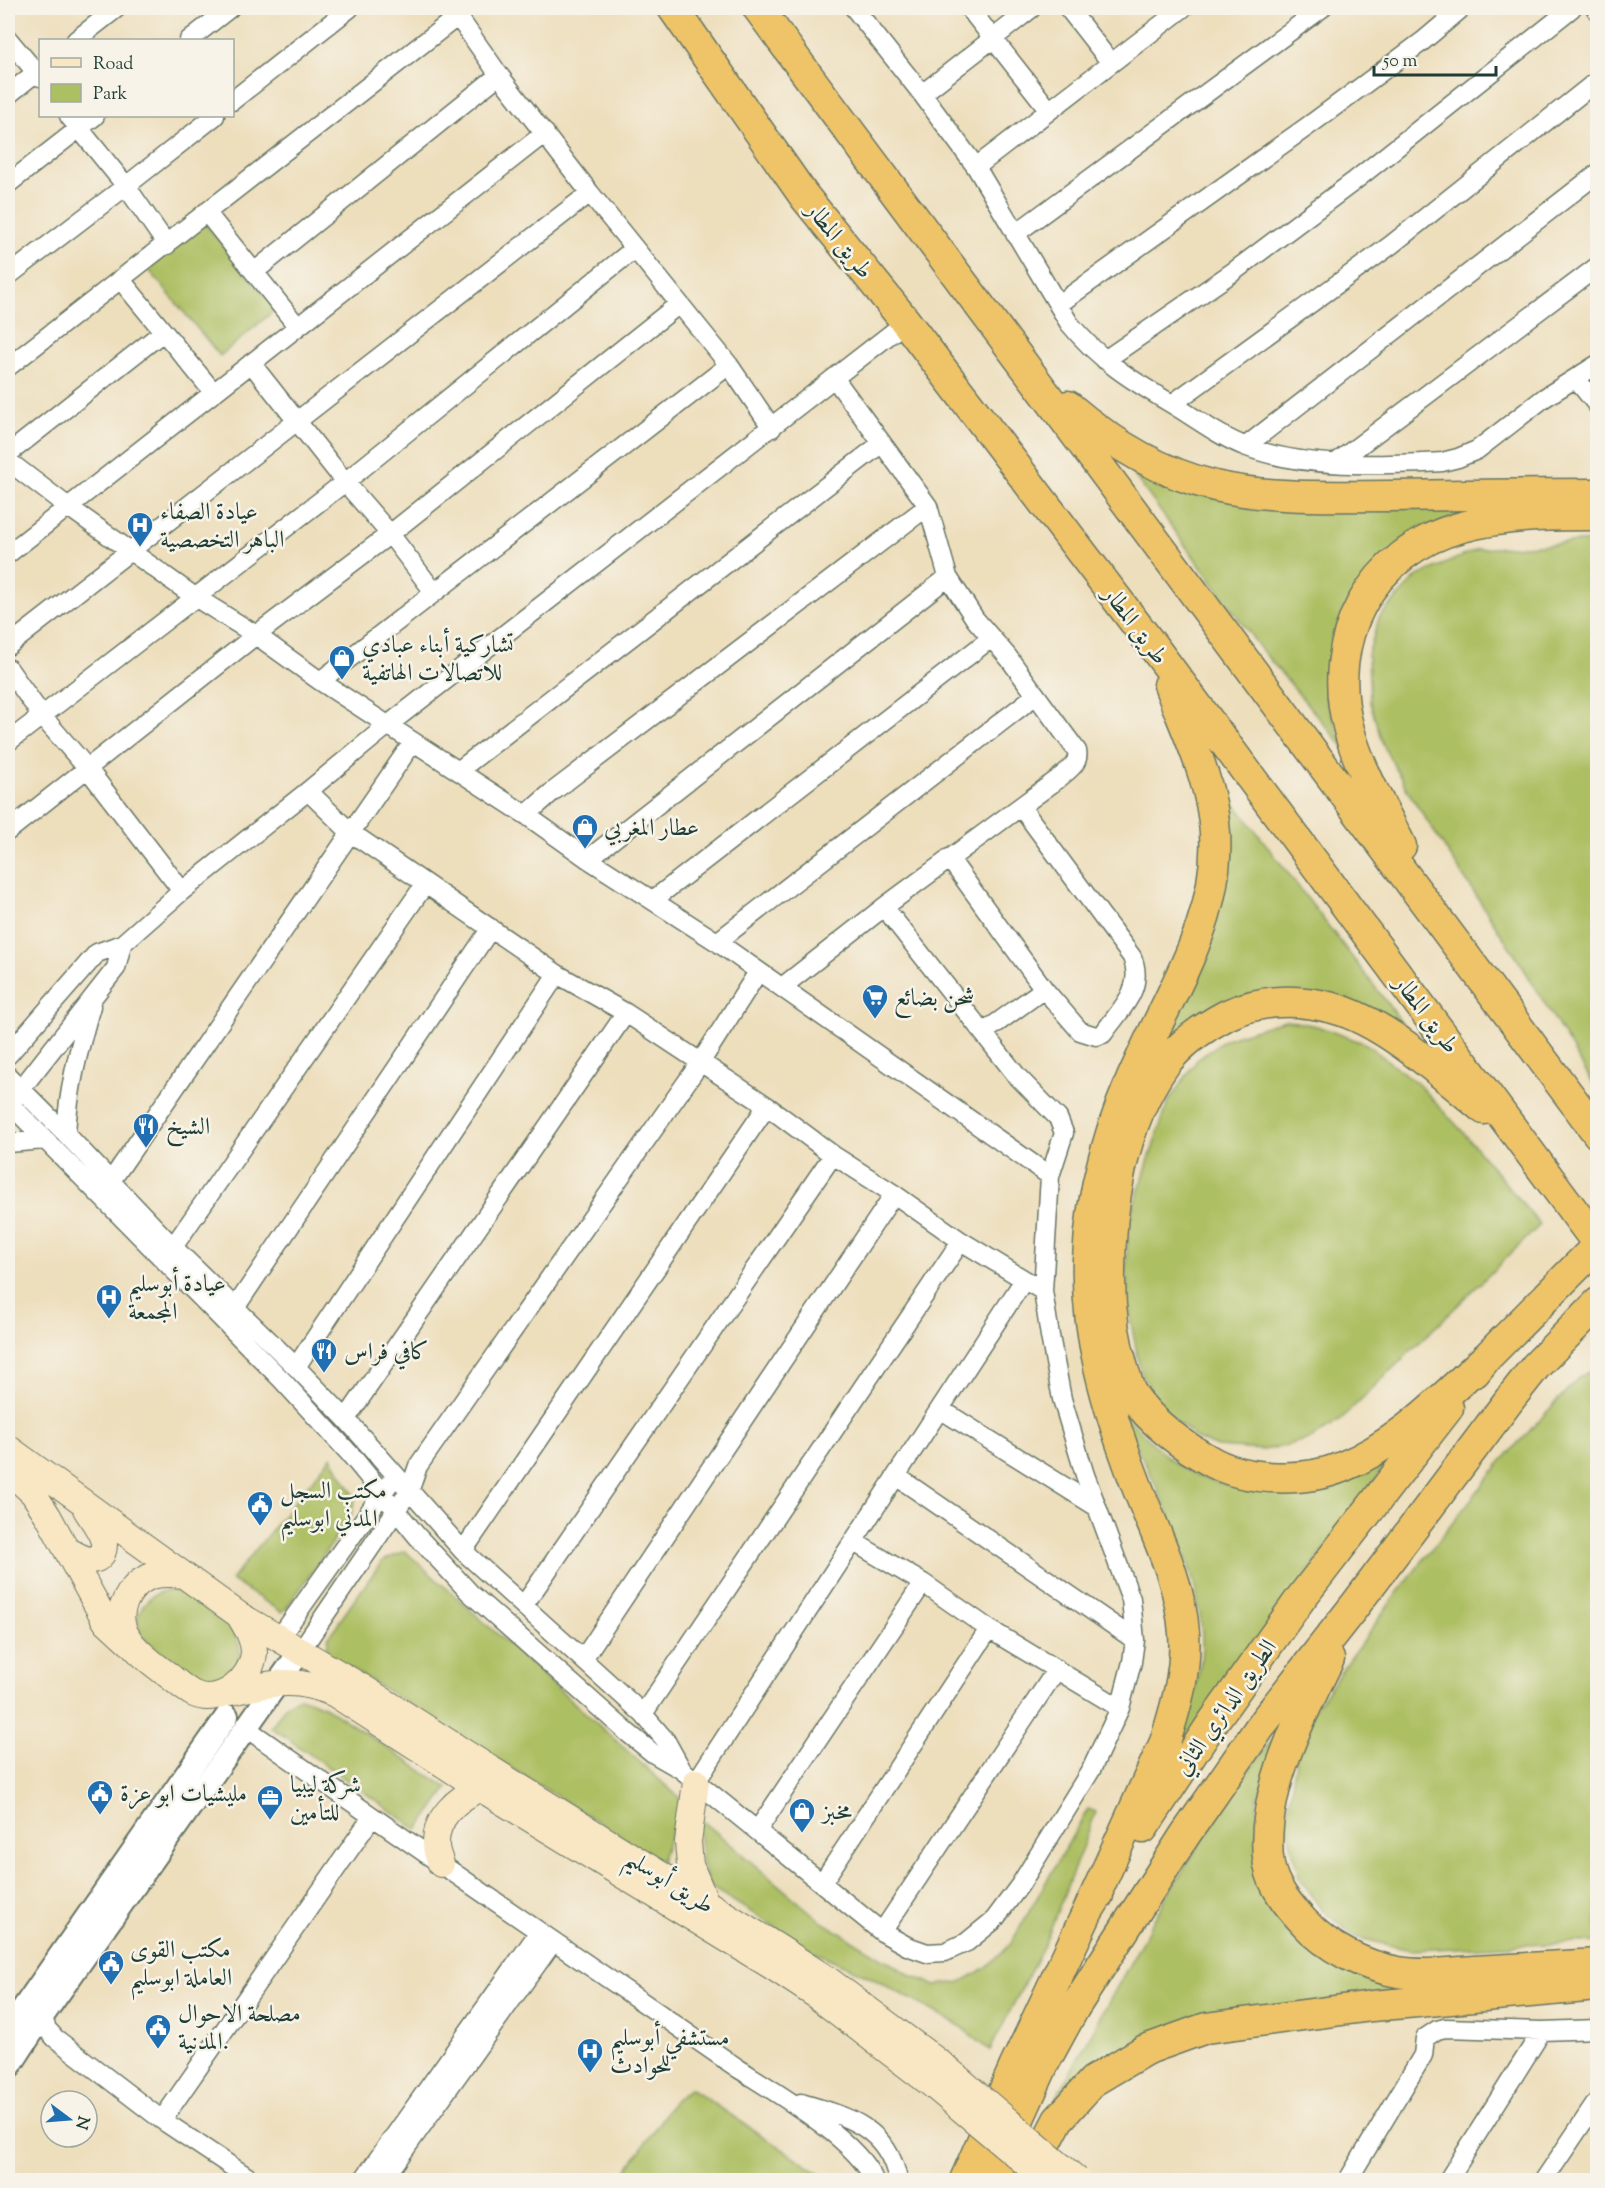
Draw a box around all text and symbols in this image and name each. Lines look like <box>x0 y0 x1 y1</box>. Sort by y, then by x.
legend <box>39 39 234 117</box>
scale bar <box>1374 39 1496 77</box>
text: 50 m <box>1382 49 1418 75</box>
text: Road <box>93 52 133 78</box>
text: Park <box>93 82 128 108</box>
street label: طريق المطار <box>795 194 880 287</box>
place label: عيادة الصفاء الباهر التخصصية <box>160 496 284 558</box>
hospital icon: عيادة الصفاء الباهر التخصصية <box>125 510 155 548</box>
street label: طريق المطار <box>1092 578 1175 673</box>
place label: تشاركية أبناء عبادي للاتصالات الهاتفية <box>362 627 514 691</box>
shop icon: تشاركية أبناء عبادي للاتصالات الهاتفية <box>327 643 357 681</box>
shop icon: عطار المغربي <box>570 812 600 850</box>
place label: عطار المغربي <box>604 812 699 846</box>
street label: طريق المطار <box>1383 967 1466 1062</box>
supermarket icon: شحن بضائع <box>860 982 890 1020</box>
place label: شحن بضائع <box>894 982 974 1019</box>
restaurant icon: الشيخ <box>131 1111 161 1149</box>
place label: الشيخ <box>166 1111 210 1147</box>
place label: عيادة أبوسليم المجمعة <box>128 1266 226 1330</box>
hospital icon: عيادة أبوسليم المجمعة <box>94 1282 124 1320</box>
restaurant icon: كافي فراس <box>309 1336 339 1374</box>
place label: كافي فراس <box>344 1336 429 1370</box>
place label: مكتب السجل المدني ابوسليم <box>280 1475 387 1542</box>
public building icon: مكتب السجل المدني ابوسليم <box>245 1489 275 1527</box>
street label: الطريق الدائري الثاني <box>1167 1633 1286 1783</box>
place label: شركة ليبيا للتأمين <box>290 1769 361 1831</box>
public building icon: مليشيات ابو عزة <box>85 1778 115 1816</box>
place label: مليشيات ابو عزة <box>120 1778 247 1812</box>
office icon: شركة ليبيا للتأمين <box>255 1783 285 1821</box>
shop icon: مخبز <box>787 1796 817 1834</box>
place label: مخبز <box>819 1796 852 1830</box>
street label: طريق أبوسليم <box>615 1840 721 1928</box>
place label: مكتب القوى العاملة ابوسليم <box>130 1934 232 2001</box>
public building icon: مكتب القوى العاملة ابوسليم <box>96 1948 126 1986</box>
place label: مصلحة الاحوال المدنية. <box>178 1998 301 2060</box>
public building icon: مصلحة الاحوال المدنية. <box>143 2012 173 2050</box>
place label: مستشفي أبوسليم للحوادث <box>610 2020 729 2084</box>
hospital icon: مستشفي أبوسليم للحوادث <box>575 2036 605 2074</box>
north arrow <box>39 2089 99 2149</box>
text: N <box>68 2113 94 2132</box>

